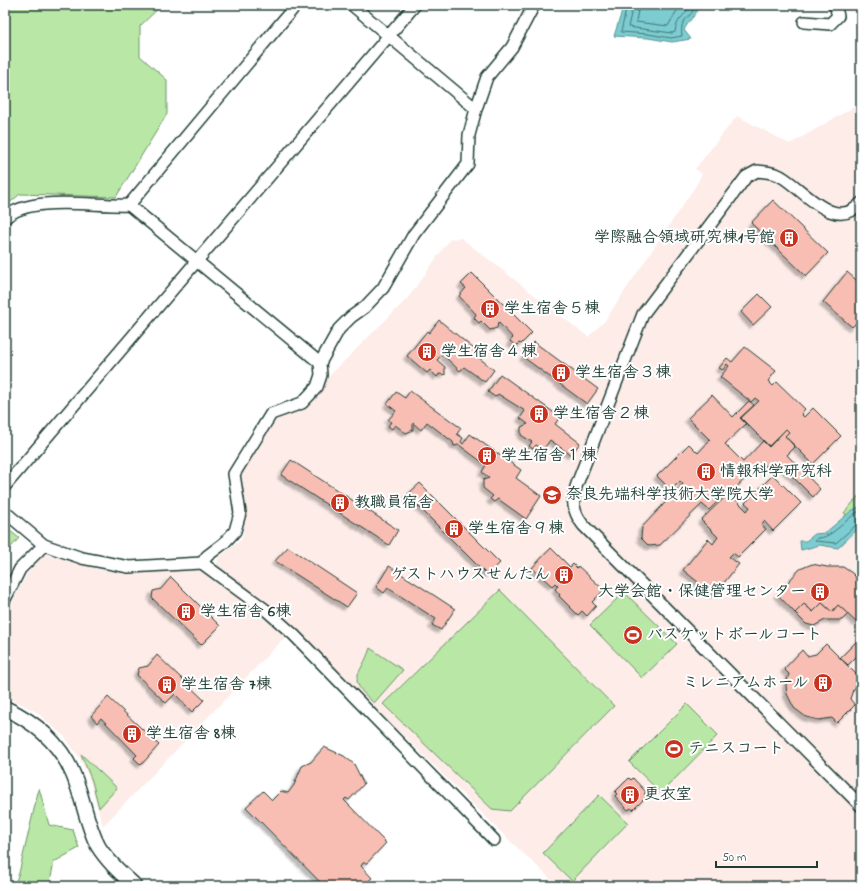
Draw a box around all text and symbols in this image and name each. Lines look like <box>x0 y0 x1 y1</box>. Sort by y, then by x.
place label: 学際融合領域研究棟1号館 <box>594 226 775 250</box>
building icon: 学際融合領域研究棟1号館 <box>778 227 800 249</box>
place label: 学生宿舎５棟 <box>504 297 601 321</box>
building icon: 学生宿舎５棟 <box>479 298 501 320</box>
place label: 学生宿舎４棟 <box>441 340 538 364</box>
building icon: 学生宿舎４棟 <box>416 341 438 363</box>
place label: 学生宿舎３棟 <box>575 361 672 385</box>
building icon: 学生宿舎３棟 <box>550 362 572 384</box>
place label: 学生宿舎２棟 <box>553 402 650 426</box>
building icon: 学生宿舎２棟 <box>528 403 550 425</box>
place label: 学生宿舎１棟 <box>501 444 598 468</box>
building icon: 学生宿舎１棟 <box>476 445 498 467</box>
place label: 情報科学研究科 <box>720 460 832 484</box>
building icon: 情報科学研究科 <box>695 461 717 483</box>
place label: 奈良先端科学技術大学院大学 <box>566 483 774 507</box>
school or university icon: 奈良先端科学技術大学院大学 <box>541 484 563 506</box>
place label: 教職員宿舎 <box>354 491 434 515</box>
building icon: 教職員宿舎 <box>329 492 351 514</box>
place label: 学生宿舎９棟 <box>468 517 565 541</box>
building icon: 学生宿舎９棟 <box>443 518 465 540</box>
place label: ゲストハウスせんたん <box>391 563 550 587</box>
building icon: ゲストハウスせんたん <box>553 564 575 586</box>
place label: 大学会館・保健管理センター <box>598 580 806 604</box>
building icon: 大学会館・保健管理センター <box>809 581 831 603</box>
place label: 学生宿舎 6棟 <box>200 600 292 624</box>
building icon: 学生宿舎 6棟 <box>175 601 197 623</box>
place label: バスケットボールコート <box>647 623 822 647</box>
sports icon: バスケットボールコート <box>622 624 644 646</box>
place label: ミレニアムホール <box>683 671 809 695</box>
building icon: ミレニアムホール <box>812 672 834 694</box>
place label: 学生宿舎 7棟 <box>181 673 273 697</box>
building icon: 学生宿舎 7棟 <box>156 674 178 696</box>
place label: 学生宿舎 8棟 <box>146 722 237 746</box>
building icon: 学生宿舎 8棟 <box>121 723 143 745</box>
place label: テニスコート <box>688 737 784 761</box>
sports icon: テニスコート <box>663 738 685 760</box>
place label: 更衣室 <box>644 783 692 807</box>
building icon: 更衣室 <box>619 784 641 806</box>
scale bar <box>716 843 817 869</box>
text: 50 m <box>722 849 746 867</box>

